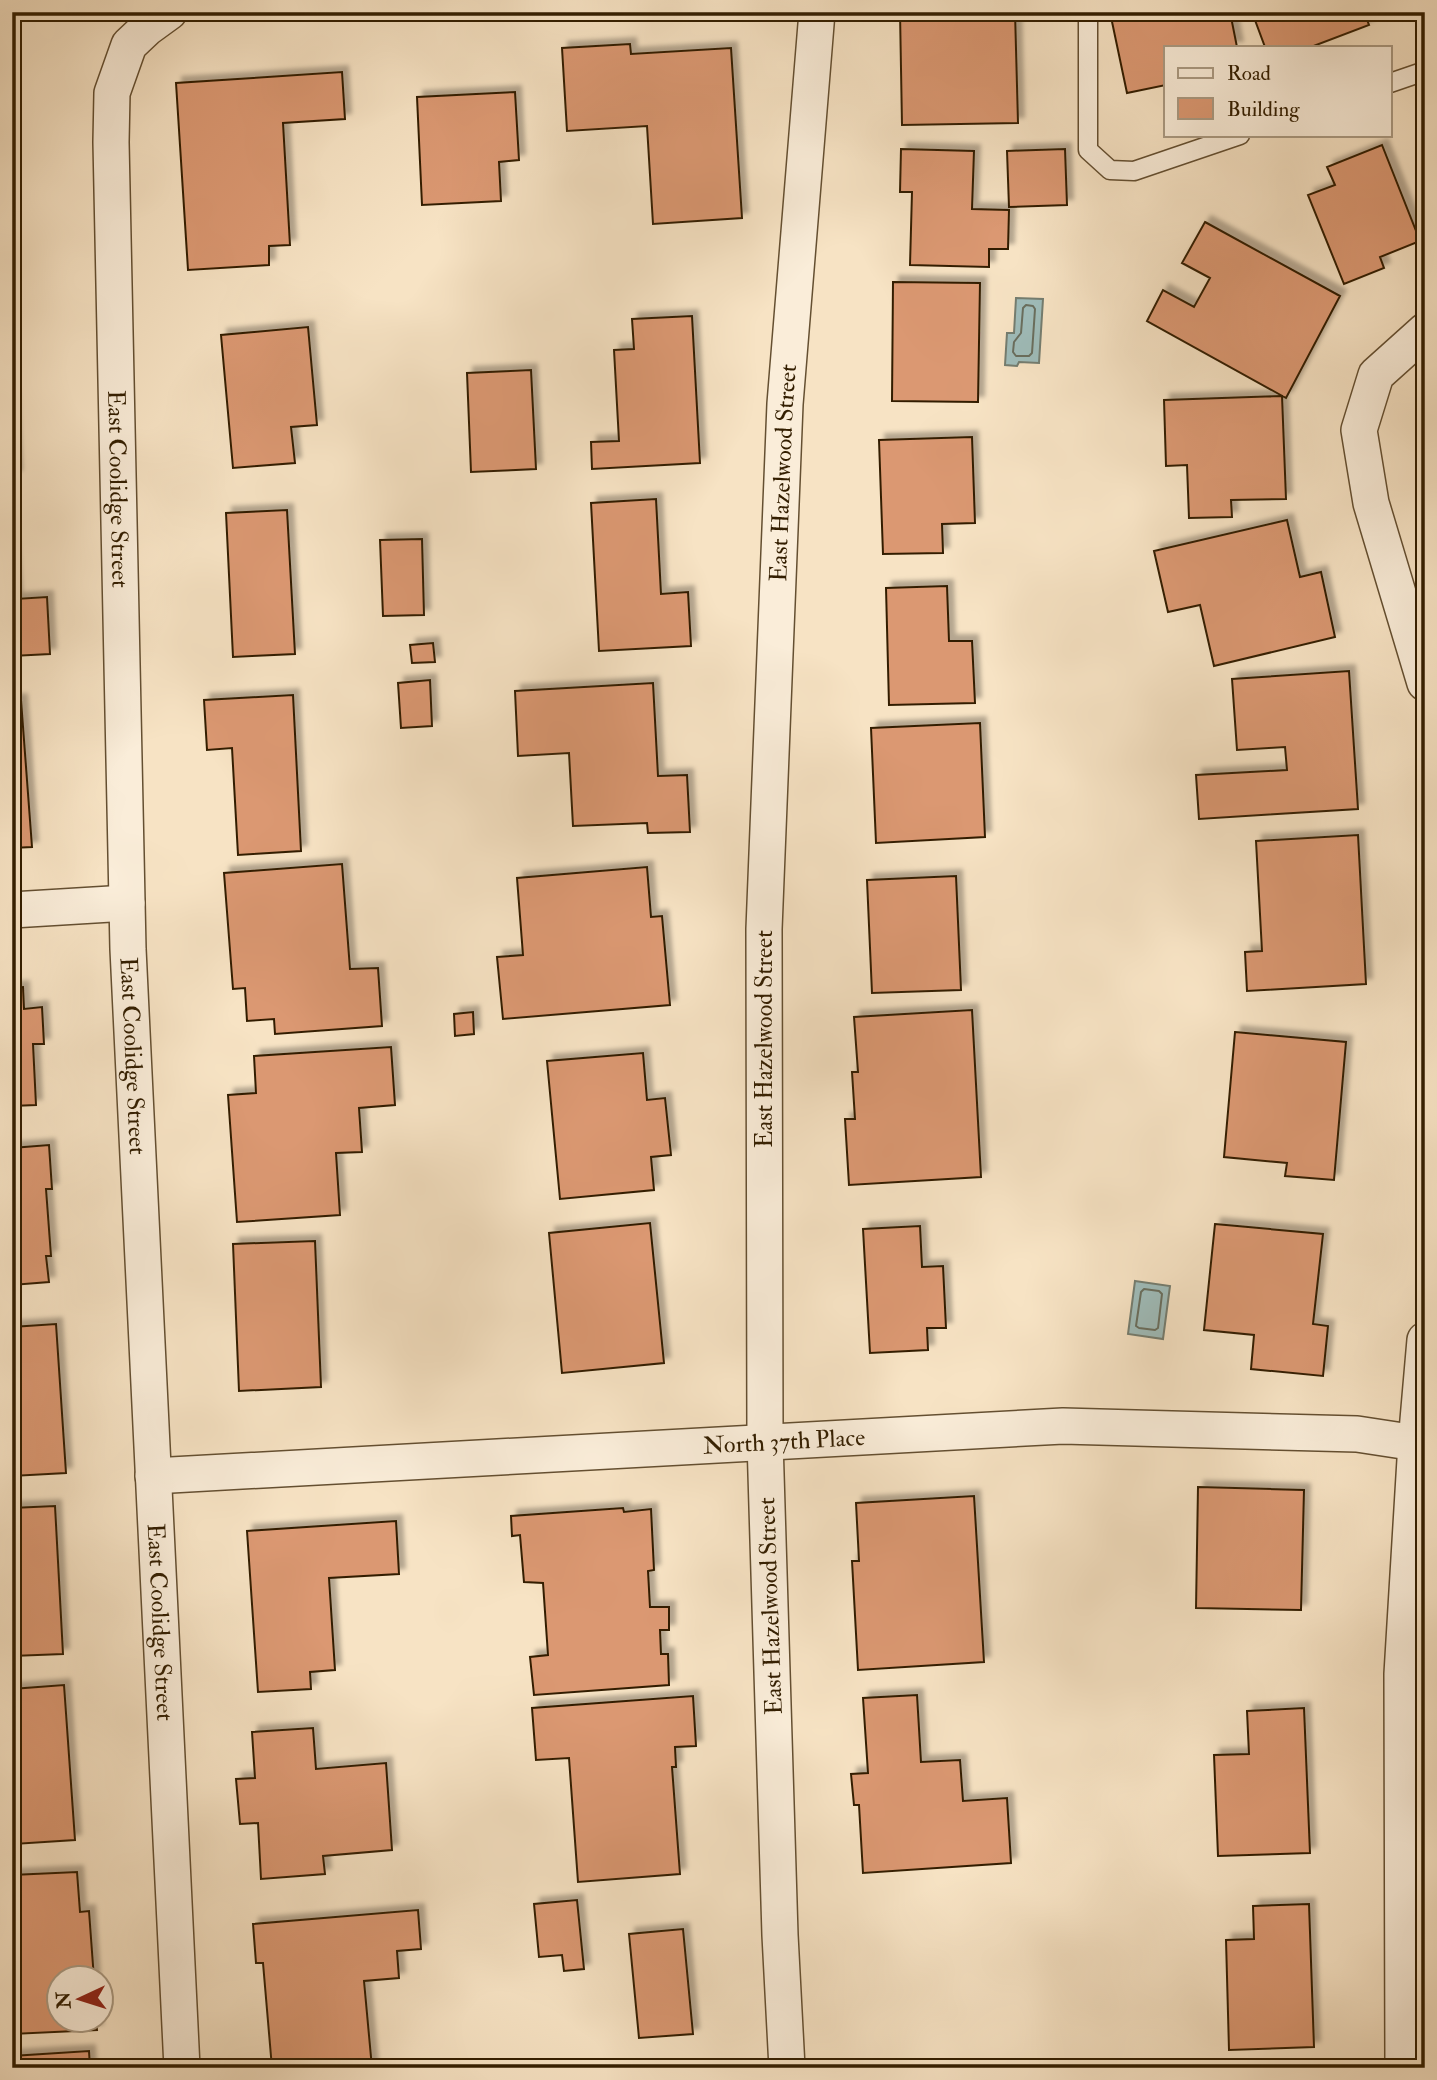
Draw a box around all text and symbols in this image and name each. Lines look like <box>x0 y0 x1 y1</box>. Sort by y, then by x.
legend <box>1164 46 1392 136</box>
text: Road <box>1227 60 1272 87</box>
text: Building <box>1227 96 1300 123</box>
street label: East Hazelwood Street <box>763 363 804 582</box>
street label: East Coolidge Street <box>100 390 135 588</box>
street label: East Hazelwood Street <box>749 930 780 1148</box>
street label: East Coolidge Street <box>112 956 153 1156</box>
street label: North 37th Place <box>702 1422 866 1462</box>
street label: East Hazelwood Street <box>751 1496 790 1715</box>
street label: East Coolidge Street <box>140 1523 180 1722</box>
north arrow <box>46 1965 116 2035</box>
text: N <box>51 1990 77 2010</box>

